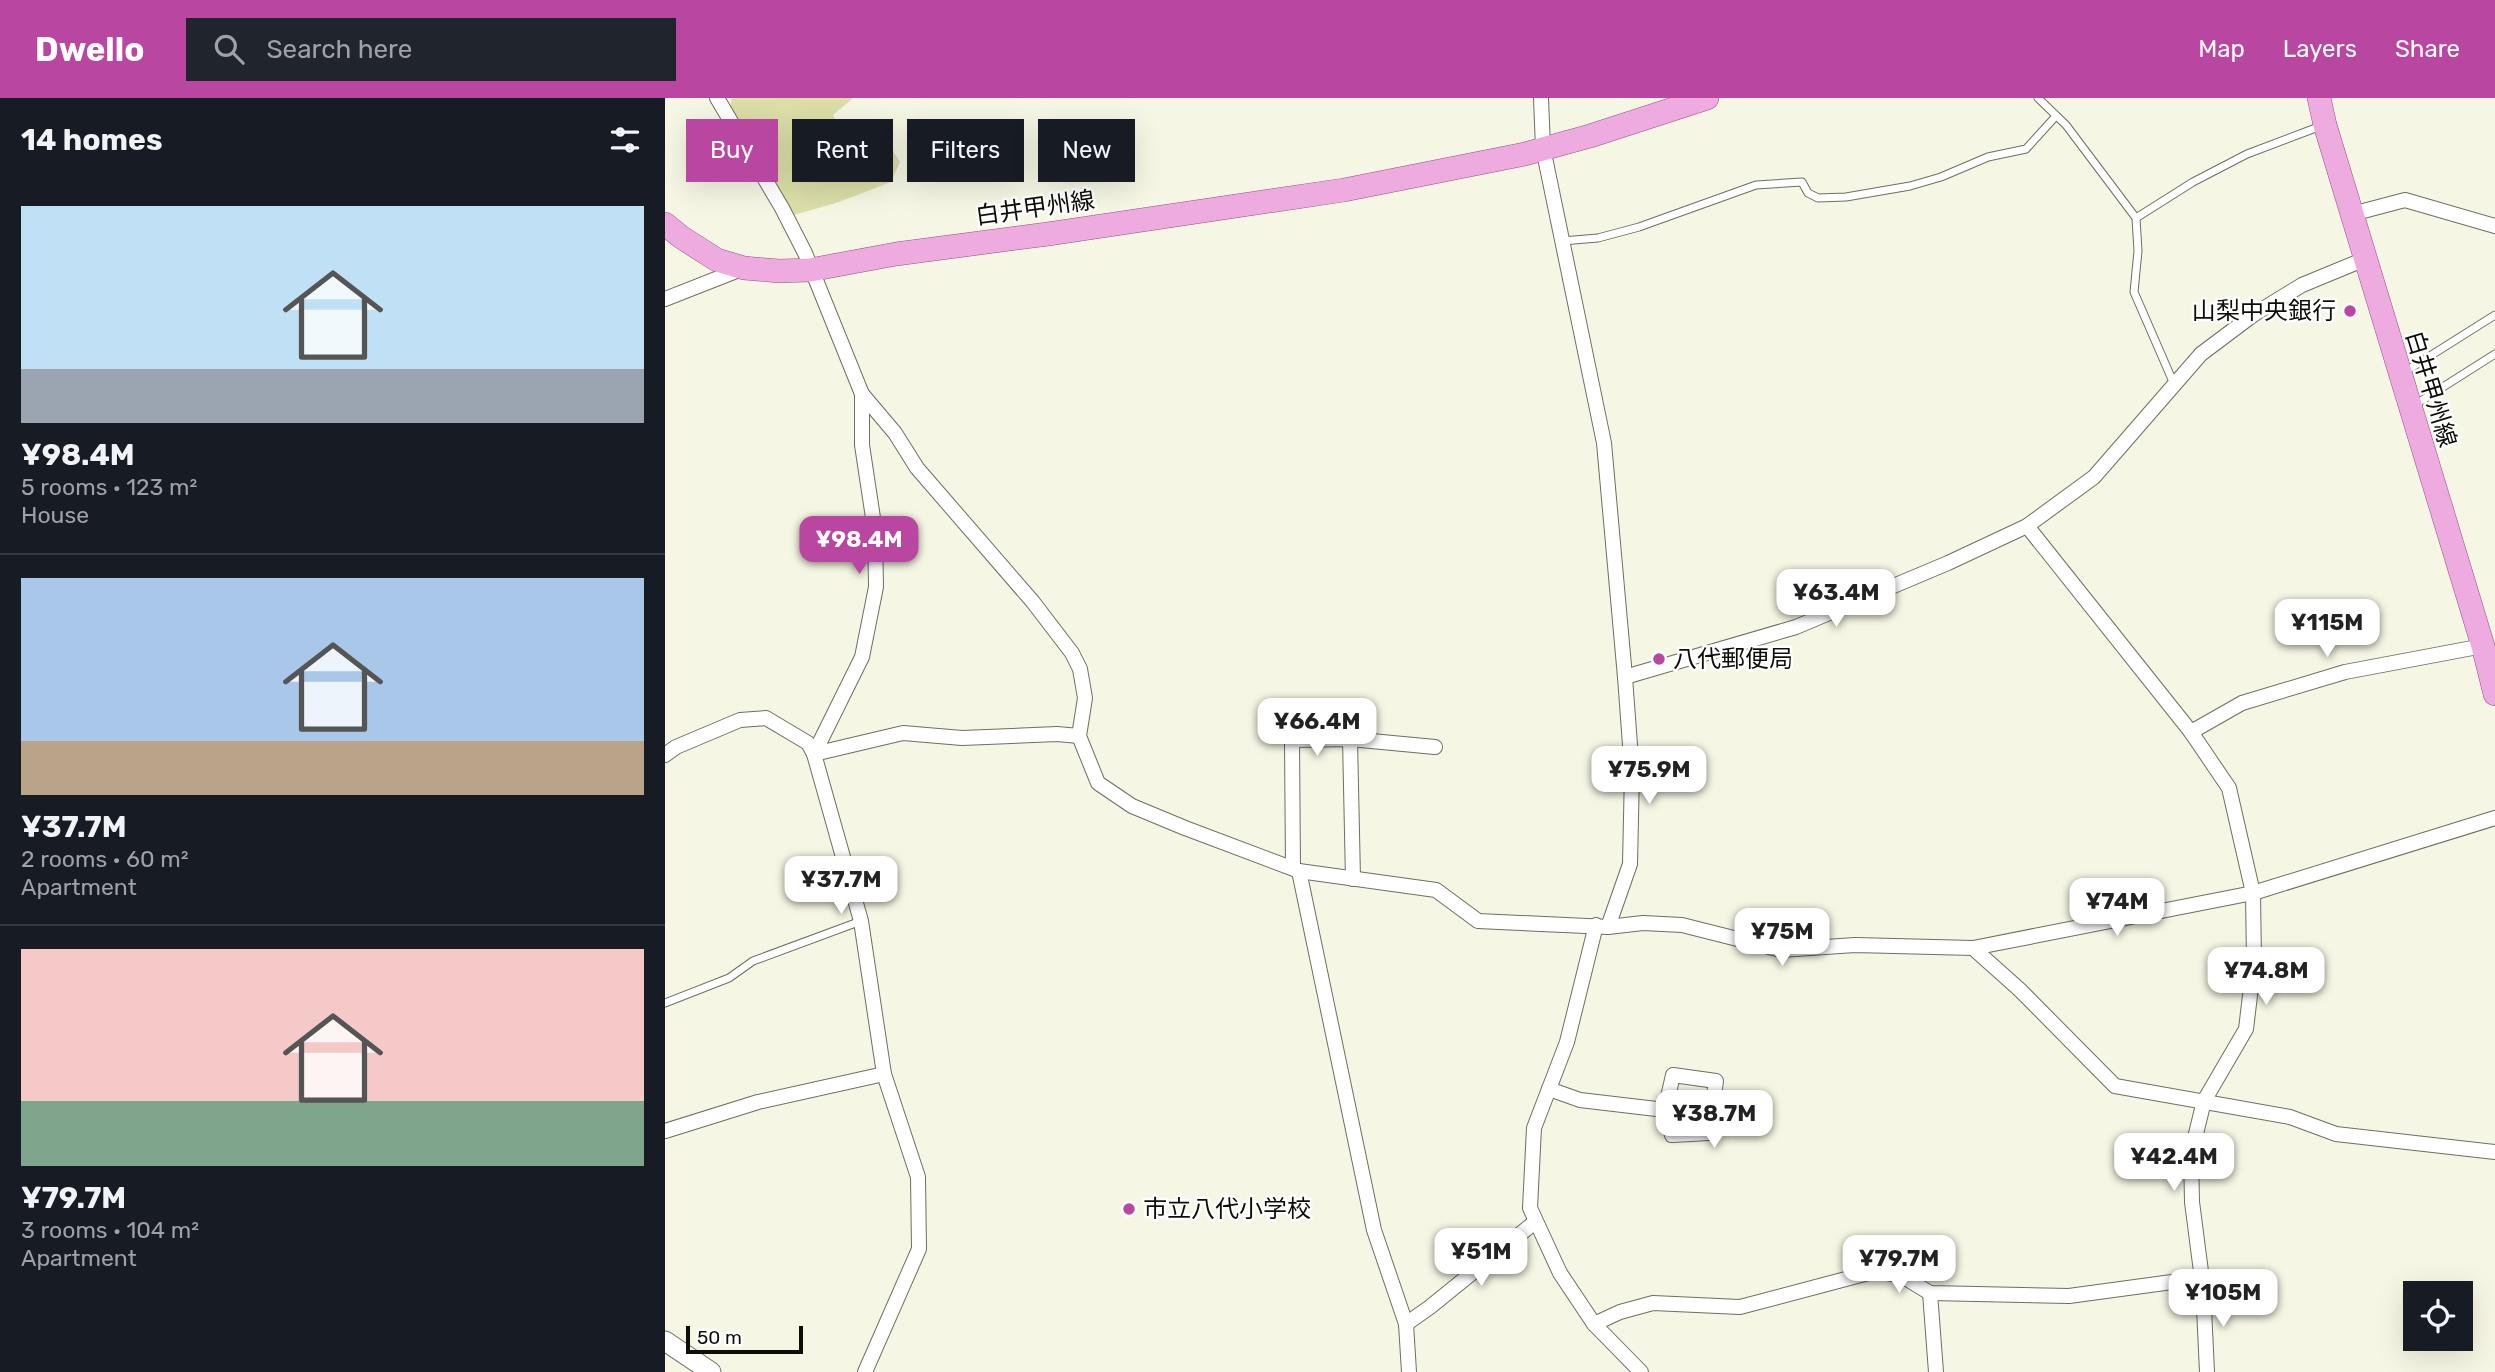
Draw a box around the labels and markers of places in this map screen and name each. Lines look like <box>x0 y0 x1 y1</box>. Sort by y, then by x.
place label: 山梨中央銀行 <box>2192 297 2336 325</box>
marker: 山梨中央銀行 <box>2342 303 2358 319</box>
pin: ¥98.4M <box>802 517 916 576</box>
pin: ¥63.4M <box>1779 570 1893 629</box>
pin: ¥115M <box>2278 600 2376 659</box>
place label: 八代郵便局 <box>1673 645 1793 673</box>
marker: 八代郵便局 <box>1651 651 1667 667</box>
pin: ¥66.4M <box>1260 698 1374 758</box>
pin: ¥75.9M <box>1592 746 1706 806</box>
pin: ¥37.7M <box>784 856 898 916</box>
pin: ¥74M <box>2076 878 2158 938</box>
pin: ¥75M <box>1741 908 1823 968</box>
pin: ¥74.8M <box>2209 948 2323 1007</box>
pin: ¥38.7M <box>1657 1090 1771 1150</box>
pin: ¥42.4M <box>2117 1134 2231 1193</box>
place label: 市立八代小学校 <box>1143 1195 1311 1223</box>
marker: 市立八代小学校 <box>1121 1201 1137 1217</box>
pin: ¥51M <box>1440 1228 1522 1288</box>
pin: ¥79.7M <box>1842 1236 1956 1295</box>
pin: ¥105M <box>2174 1270 2272 1329</box>

